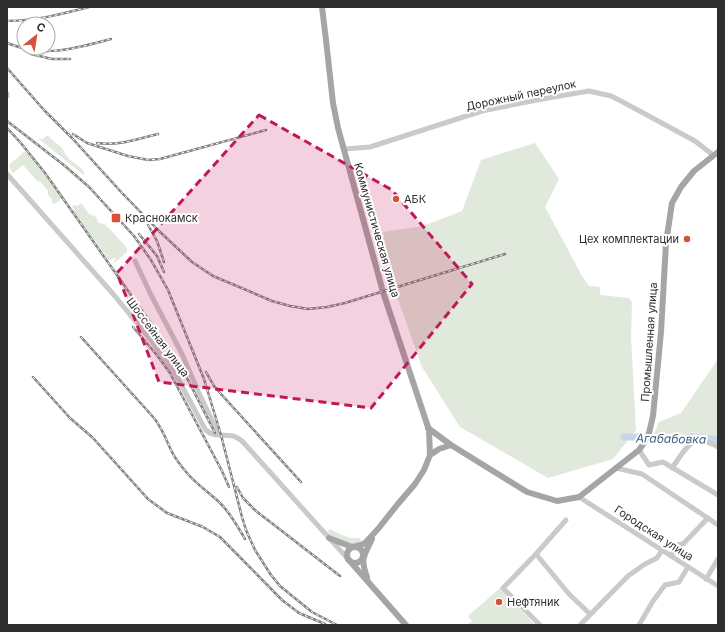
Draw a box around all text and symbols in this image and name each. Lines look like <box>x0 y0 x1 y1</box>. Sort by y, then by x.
north arrow <box>16 16 56 56</box>
text: С <box>34 19 48 35</box>
street label: Дорожный переулок <box>465 76 577 114</box>
street label: Коммунистическая улица <box>351 161 403 299</box>
place label: АБК <box>404 192 427 206</box>
marker: АБК <box>391 194 401 204</box>
place label: Краснокамск <box>125 211 198 225</box>
marker: Краснокамск <box>110 212 122 224</box>
place label: Цех комплектации <box>579 232 679 246</box>
marker: Цех комплектации <box>682 234 692 244</box>
street label: Промышленная улица <box>638 282 660 402</box>
street label: Шоссейная улица <box>124 295 192 379</box>
water label: Агабабовка <box>635 430 706 447</box>
street label: Городская улица <box>612 502 696 564</box>
place label: Нефтяник <box>507 595 559 609</box>
marker: Нефтяник <box>494 597 504 607</box>

